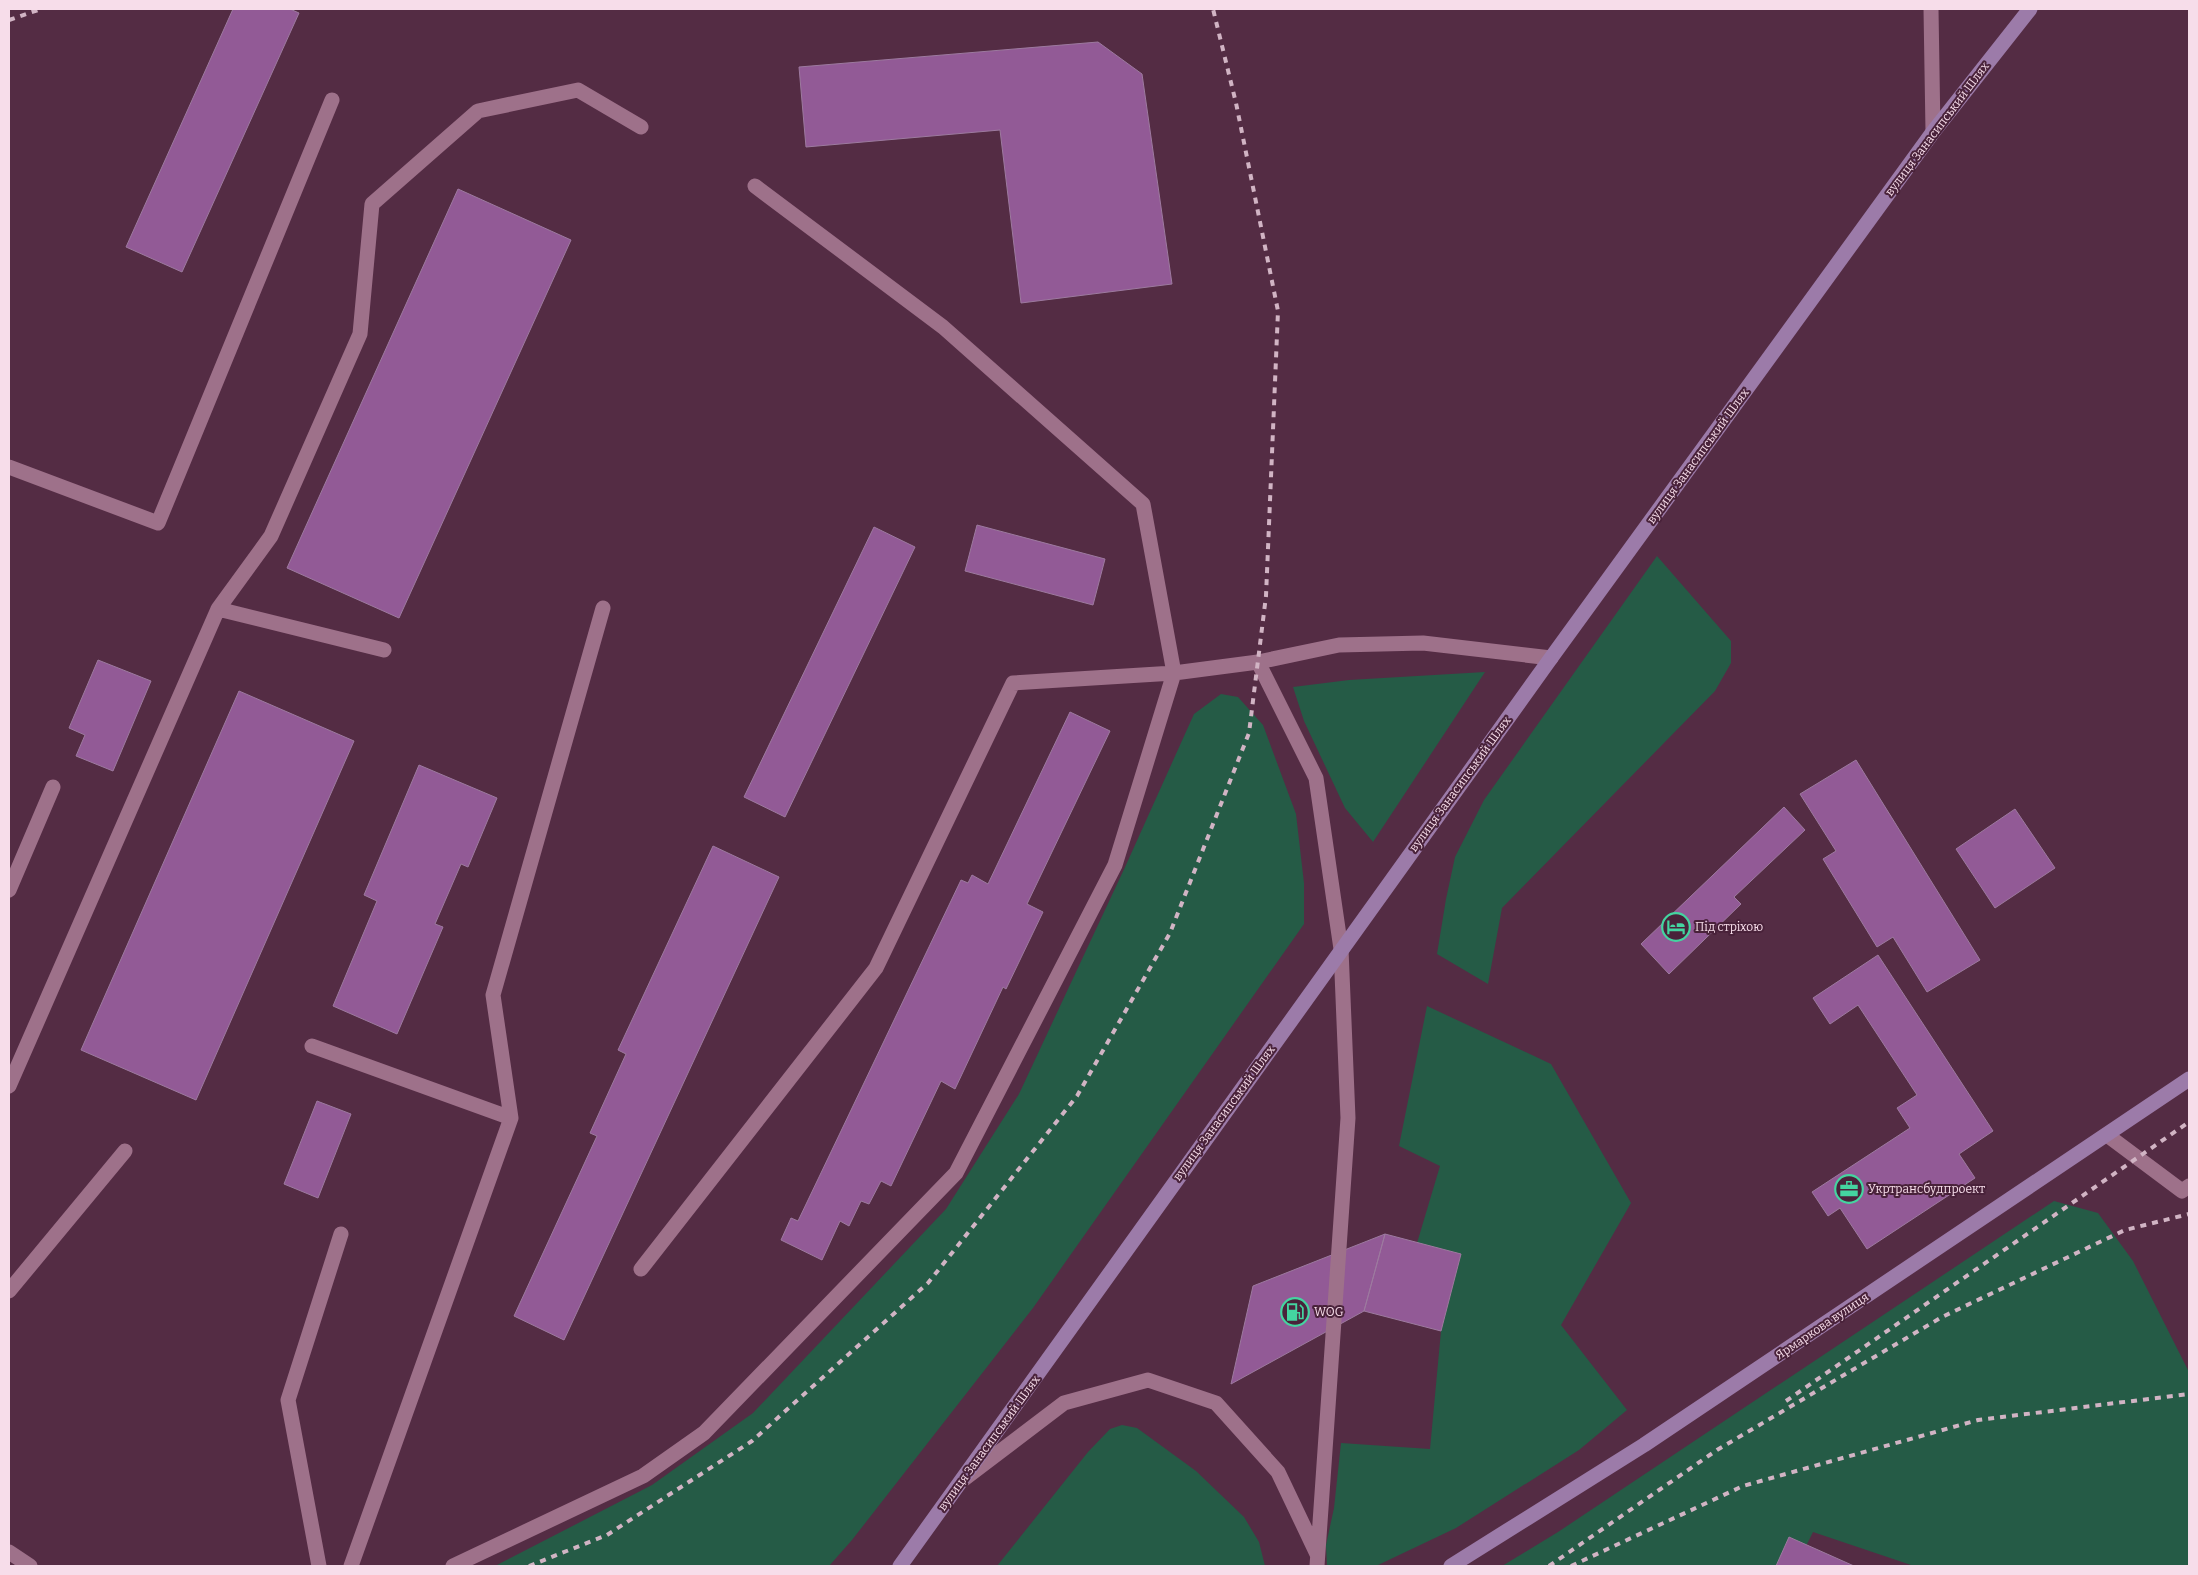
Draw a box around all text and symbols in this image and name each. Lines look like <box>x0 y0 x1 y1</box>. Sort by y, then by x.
street label: вулиця Занасипський Шлях <box>1882 59 1992 199</box>
street label: вулиця Занасипський Шлях <box>1644 385 1752 526</box>
street label: вулиця Занасипський Шлях <box>1406 713 1514 854</box>
hotel icon: Під стріхою <box>1661 912 1691 942</box>
place label: Під стріхою <box>1695 920 1763 934</box>
street label: вулиця Занасипський Шлях <box>1170 1042 1278 1183</box>
office icon: Укртрансбудпроект <box>1834 1174 1864 1204</box>
place label: Укртрансбудпроект <box>1868 1182 1985 1196</box>
street label: Ярмаркова вулиця <box>1773 1289 1871 1362</box>
fuel station icon: WOG <box>1280 1297 1310 1327</box>
place label: WOG <box>1314 1305 1344 1319</box>
street label: вулиця Занасипський Шлях <box>935 1372 1043 1513</box>

